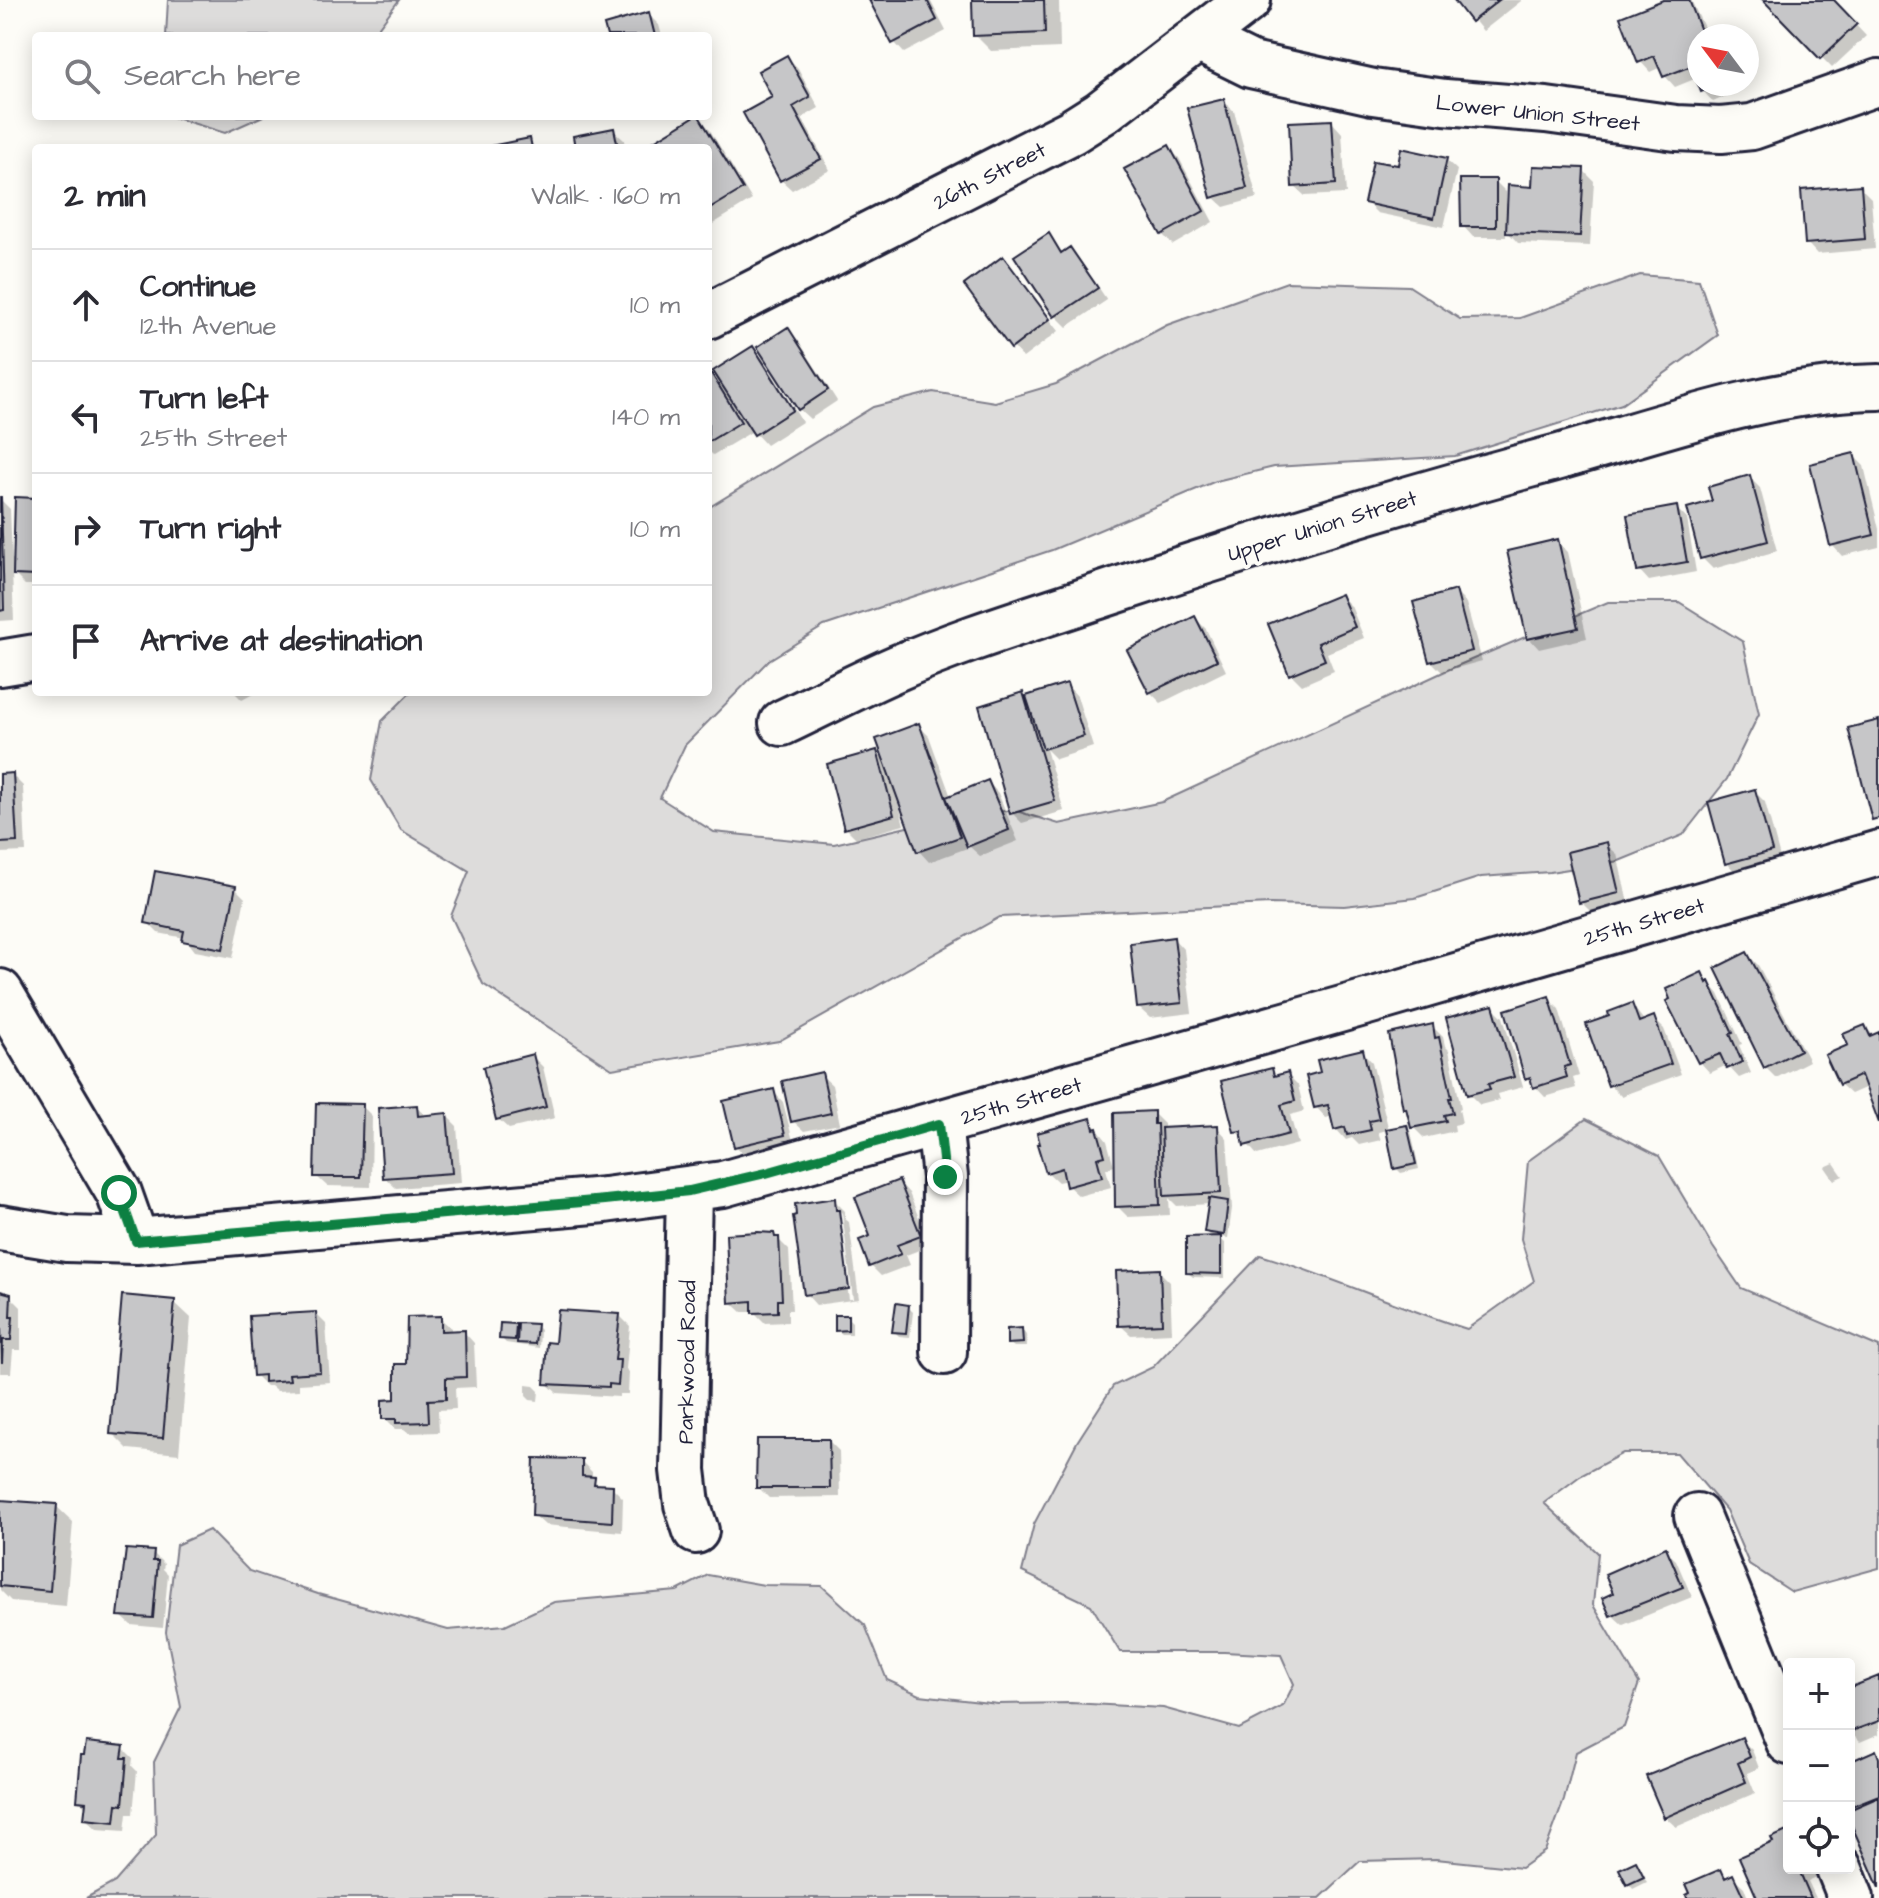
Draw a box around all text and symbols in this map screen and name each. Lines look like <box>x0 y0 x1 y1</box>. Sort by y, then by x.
north arrow <box>1687 24 1759 96</box>
search box <box>32 32 712 120</box>
icon: search <box>60 54 104 98</box>
text: Search here <box>124 55 301 97</box>
street label: Lower Union Street <box>1434 87 1641 140</box>
street label: 26th Street <box>928 135 1052 218</box>
text: 2 min <box>64 172 146 220</box>
text: Walk · 160 m <box>531 178 680 214</box>
text: Continue <box>140 266 256 308</box>
icon: ahead <box>64 283 108 327</box>
text: 10 m <box>630 287 680 323</box>
text: 12th Avenue <box>140 308 276 344</box>
text: Turn left <box>140 378 268 420</box>
icon: left <box>64 395 108 439</box>
text: 140 m <box>612 399 680 435</box>
text: 25th Street <box>140 420 287 456</box>
street label: Upper Union Street <box>1224 483 1421 570</box>
icon: right <box>64 507 108 551</box>
text: Turn right <box>140 508 281 550</box>
text: 10 m <box>630 511 680 547</box>
icon: arrive <box>64 619 108 663</box>
text: Arrive at destination <box>140 620 422 662</box>
street label: 25th Street <box>1580 890 1709 955</box>
street label: 25th Street <box>957 1069 1086 1134</box>
route end <box>927 1159 963 1195</box>
route start <box>101 1175 137 1211</box>
street label: Parkwood Road <box>671 1280 704 1444</box>
map controls <box>1783 1658 1855 1874</box>
button: + <box>1783 1658 1855 1730</box>
button: − <box>1783 1730 1855 1802</box>
button: locate <box>1783 1802 1855 1874</box>

